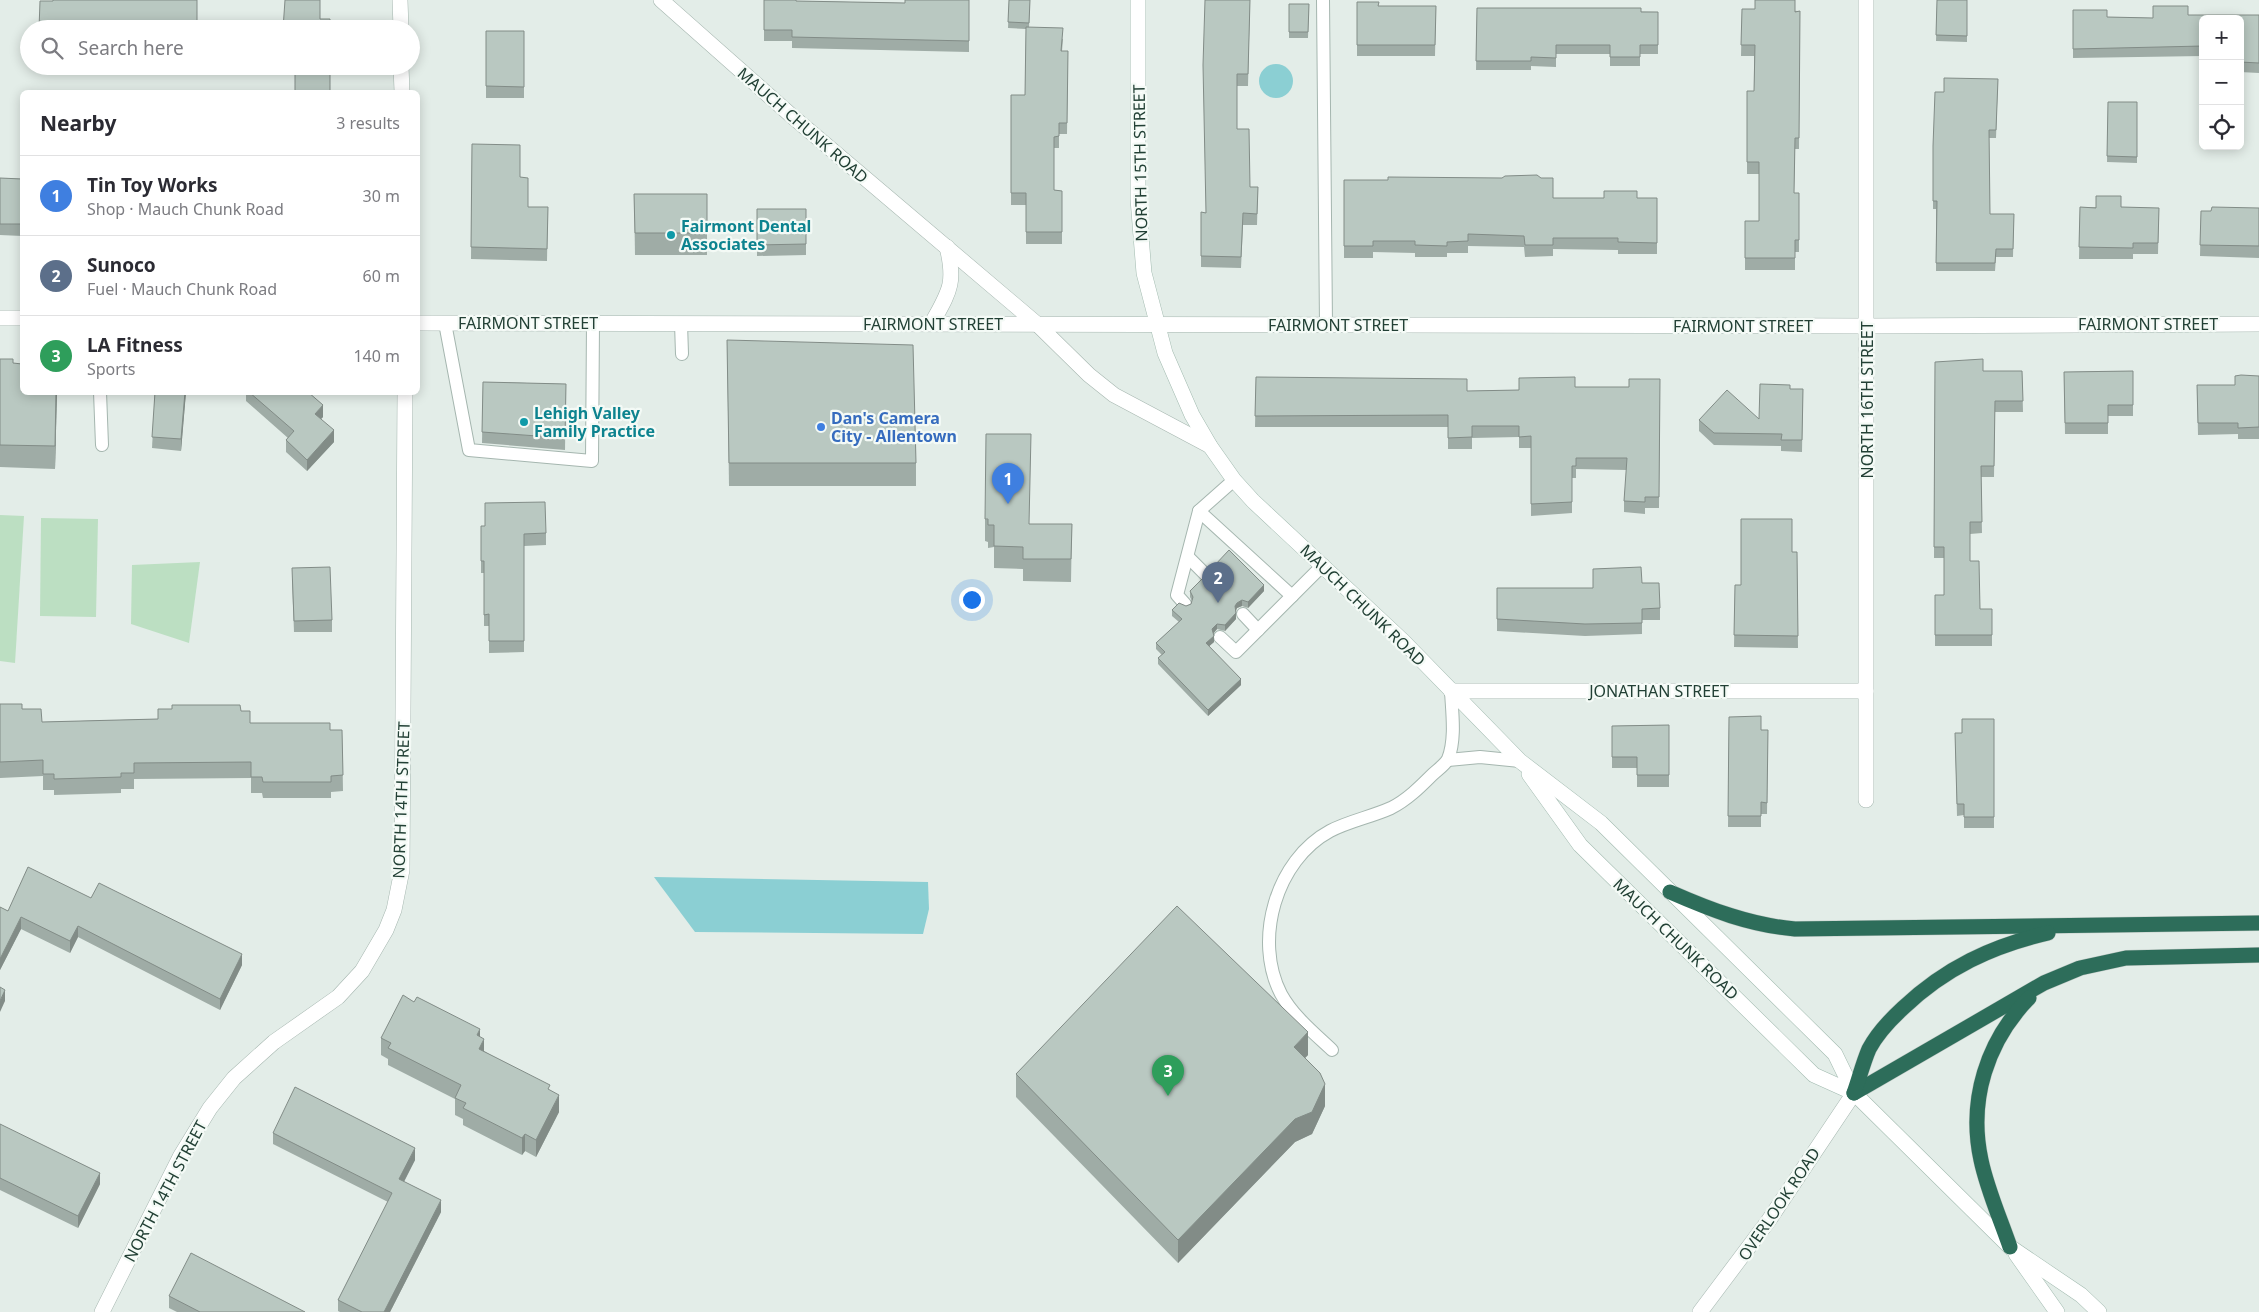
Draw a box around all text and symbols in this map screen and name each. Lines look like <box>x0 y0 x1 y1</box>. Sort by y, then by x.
map controls <box>2199 15 2244 150</box>
button: + <box>2199 15 2244 60</box>
search box <box>20 20 420 75</box>
icon: search <box>38 34 66 62</box>
text: Search here <box>78 35 184 61</box>
button: − <box>2199 60 2244 105</box>
street label: MAUCH CHUNK ROAD <box>733 62 873 188</box>
street label: NORTH 15TH STREET <box>1128 84 1152 242</box>
button: locate <box>2199 105 2244 150</box>
text: Nearby <box>40 109 116 137</box>
text: 3 results <box>336 112 400 134</box>
text: Tin Toy Works <box>87 172 218 198</box>
text: 1 <box>51 185 61 207</box>
text: 30 m <box>363 185 400 207</box>
text: Shop · Mauch Chunk Road <box>87 198 284 220</box>
place label: Fairmont Dental Associates <box>681 215 811 255</box>
marker: Fairmont Dental Associates <box>665 229 677 241</box>
text: Sunoco <box>87 252 156 278</box>
text: 2 <box>51 265 61 287</box>
text: 60 m <box>363 265 400 287</box>
text: Fuel · Mauch Chunk Road <box>87 278 277 300</box>
street label: FAIRMONT STREET <box>458 312 598 334</box>
street label: FAIRMONT STREET <box>863 313 1003 335</box>
street label: FAIRMONT STREET <box>2078 313 2218 335</box>
street label: FAIRMONT STREET <box>1268 314 1408 336</box>
street label: FAIRMONT STREET <box>1673 315 1813 337</box>
street label: NORTH 16TH STREET <box>1856 321 1878 479</box>
text: LA Fitness <box>87 332 183 358</box>
text: 3 <box>51 345 61 367</box>
text: 140 m <box>353 345 400 367</box>
text: Sports <box>87 358 135 380</box>
place label: Lehigh Valley Family Practice <box>534 402 655 442</box>
place label: Dan's Camera City - Allentown <box>831 407 957 447</box>
marker: Lehigh Valley Family Practice <box>518 416 530 428</box>
marker: Dan's Camera City - Allentown <box>815 421 827 433</box>
pin: 1 <box>992 463 1024 504</box>
street label: MAUCH CHUNK ROAD <box>1295 539 1431 671</box>
pin: 2 <box>1202 562 1234 603</box>
your location <box>959 587 985 613</box>
street label: JONATHAN STREET <box>1587 680 1729 702</box>
street label: NORTH 14TH STREET <box>387 721 415 879</box>
street label: MAUCH CHUNK ROAD <box>1608 873 1744 1005</box>
pin: 3 <box>1152 1055 1184 1096</box>
street label: NORTH 14TH STREET <box>118 1116 212 1266</box>
street label: OVERLOOK ROAD <box>1733 1143 1825 1265</box>

